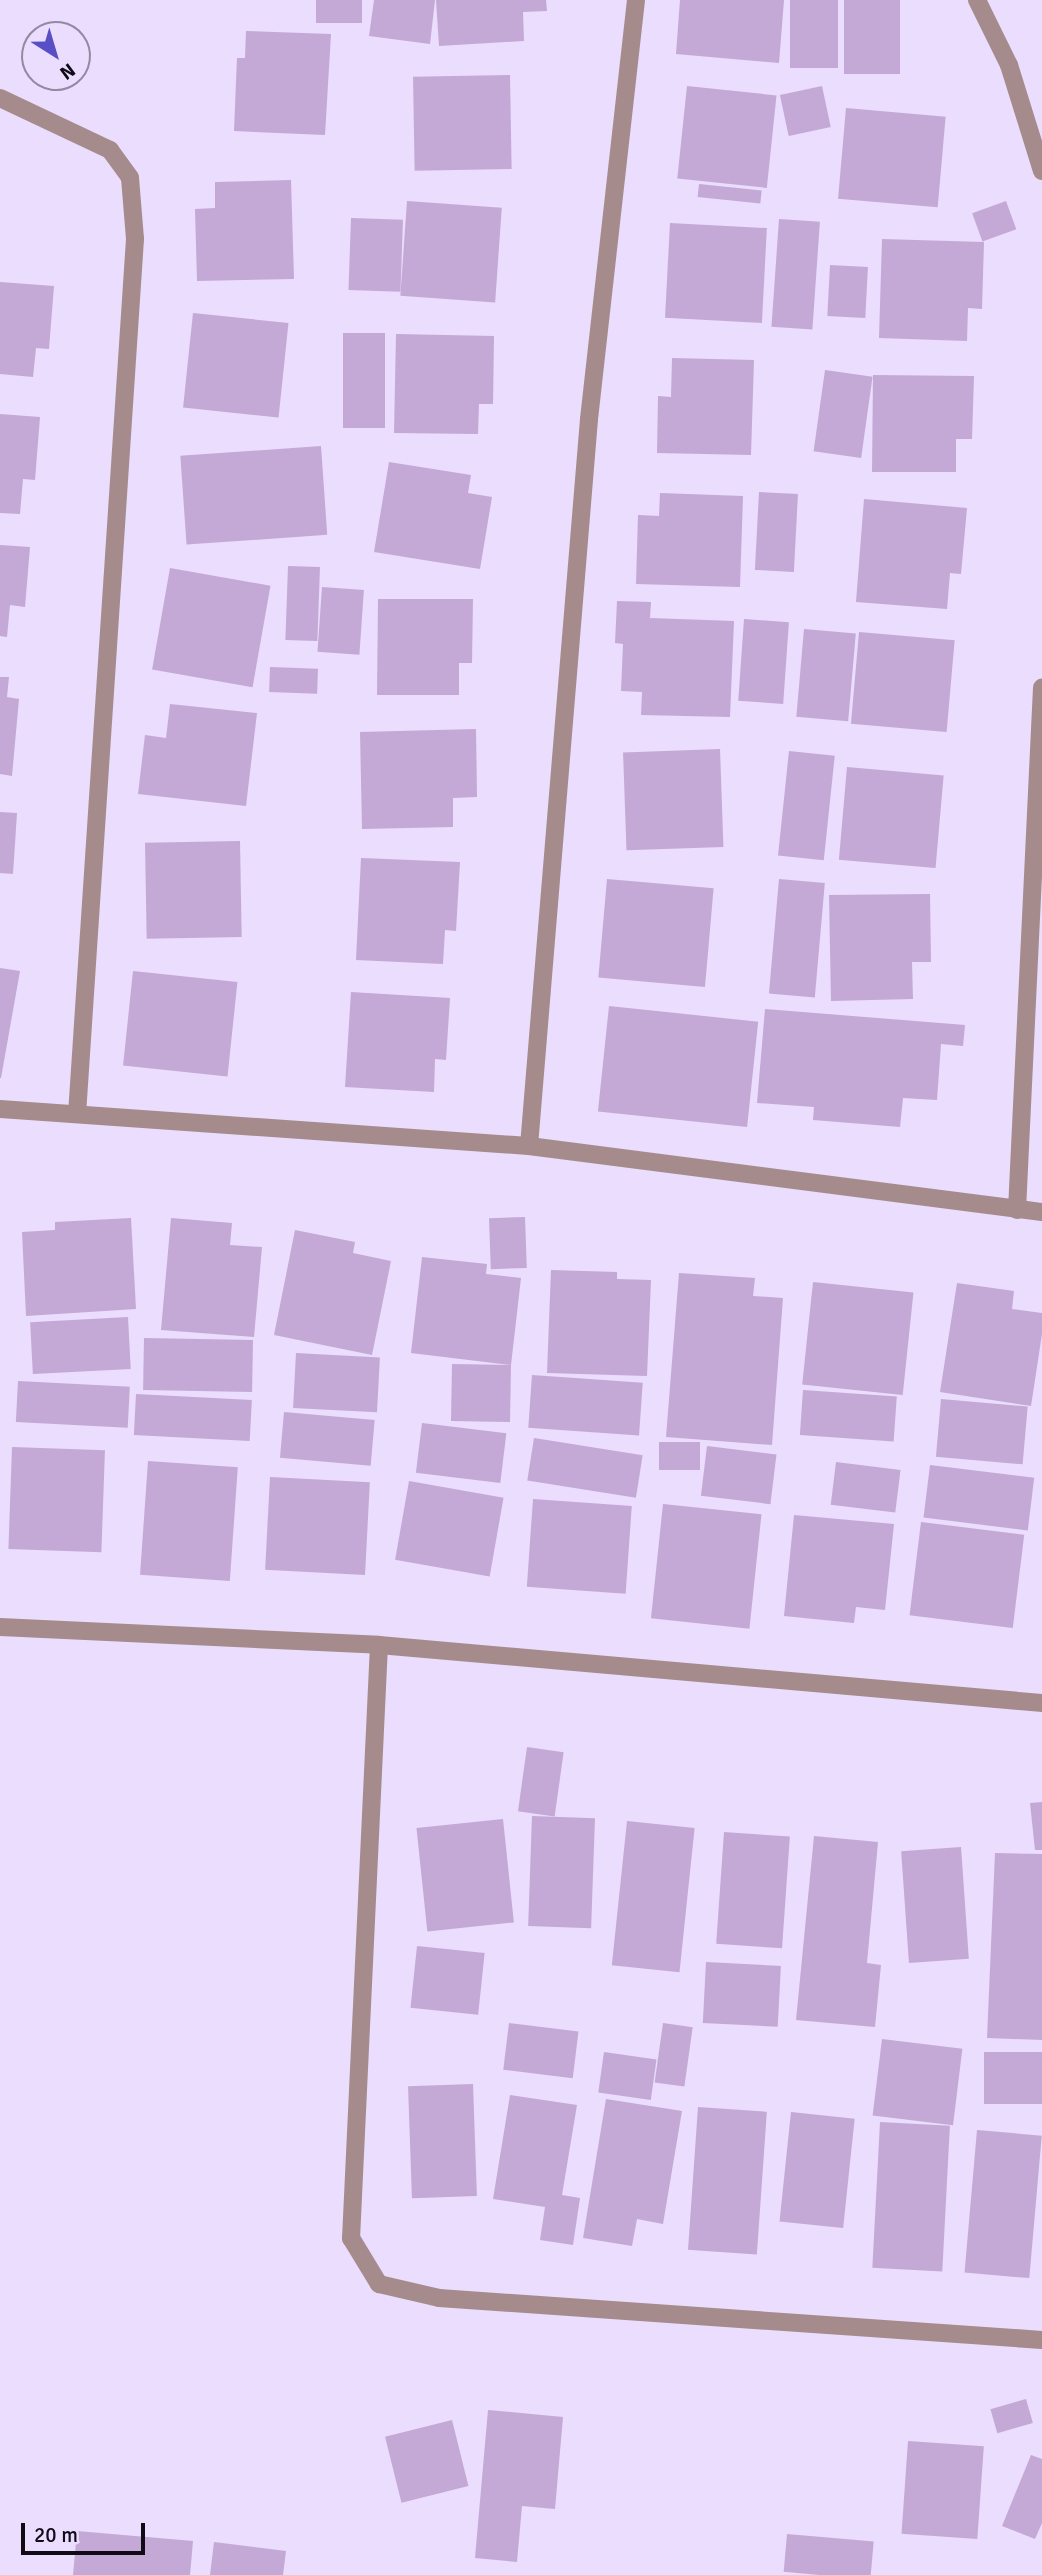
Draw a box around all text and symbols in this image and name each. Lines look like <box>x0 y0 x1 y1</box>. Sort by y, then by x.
north arrow <box>21 21 91 91</box>
text: N <box>55 58 80 85</box>
scale bar <box>24 2508 149 2552</box>
text: 20 m <box>34 2522 78 2548</box>

